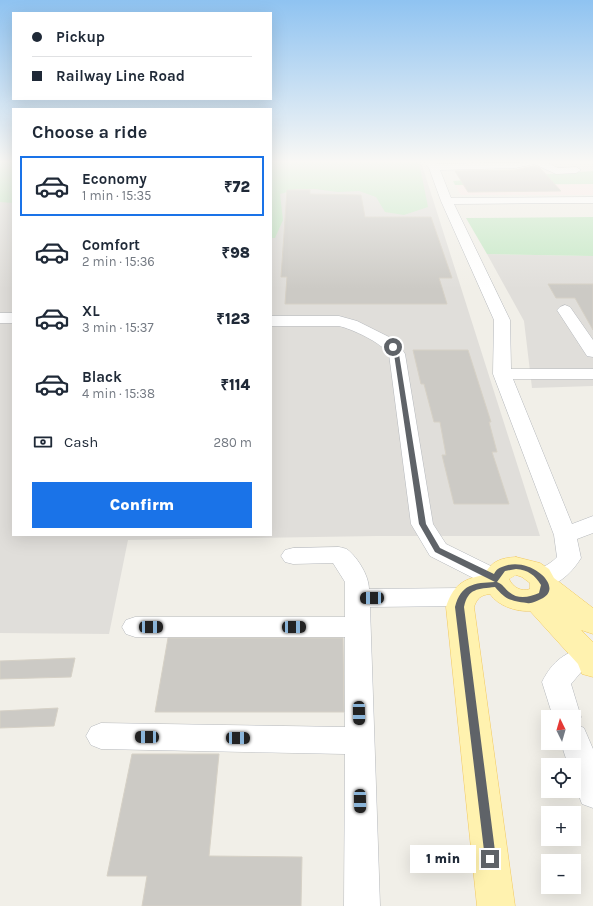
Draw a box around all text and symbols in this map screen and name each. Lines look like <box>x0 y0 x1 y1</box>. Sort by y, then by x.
text: Pickup <box>56 28 105 46</box>
text: Railway Line Road <box>56 67 185 85</box>
text: Choose a ride <box>32 121 147 143</box>
icon: car <box>34 168 70 204</box>
text: Economy <box>82 170 147 188</box>
text: ₹72 <box>224 178 250 196</box>
text: 1 min · 15:35 <box>82 188 151 203</box>
icon: car <box>34 234 70 270</box>
text: Comfort <box>82 236 140 254</box>
text: ₹98 <box>222 244 250 262</box>
text: 2 min · 15:36 <box>82 254 155 269</box>
icon: car <box>34 300 70 336</box>
text: XL <box>82 302 100 320</box>
text: ₹123 <box>216 310 250 328</box>
text: 3 min · 15:37 <box>82 320 154 335</box>
route start <box>384 338 402 356</box>
icon: car <box>34 366 70 402</box>
text: Black <box>82 368 122 386</box>
text: ₹114 <box>220 376 250 394</box>
text: 4 min · 15:38 <box>82 386 155 401</box>
icon: cash <box>32 431 54 453</box>
text: Cash <box>64 433 98 451</box>
text: 280 m <box>214 435 252 450</box>
button: Confirm <box>32 482 252 528</box>
car <box>360 592 384 604</box>
car <box>139 621 163 633</box>
car <box>282 621 306 633</box>
car <box>353 701 365 725</box>
north arrow <box>541 710 581 750</box>
map controls <box>541 710 581 894</box>
car <box>135 731 159 743</box>
car <box>226 732 250 744</box>
button: locate <box>541 758 581 798</box>
car <box>354 789 366 813</box>
button: + <box>541 806 581 846</box>
callout: 1 min <box>410 845 476 873</box>
route end <box>481 850 499 868</box>
text: 1 min <box>426 851 460 866</box>
button: − <box>541 854 581 894</box>

